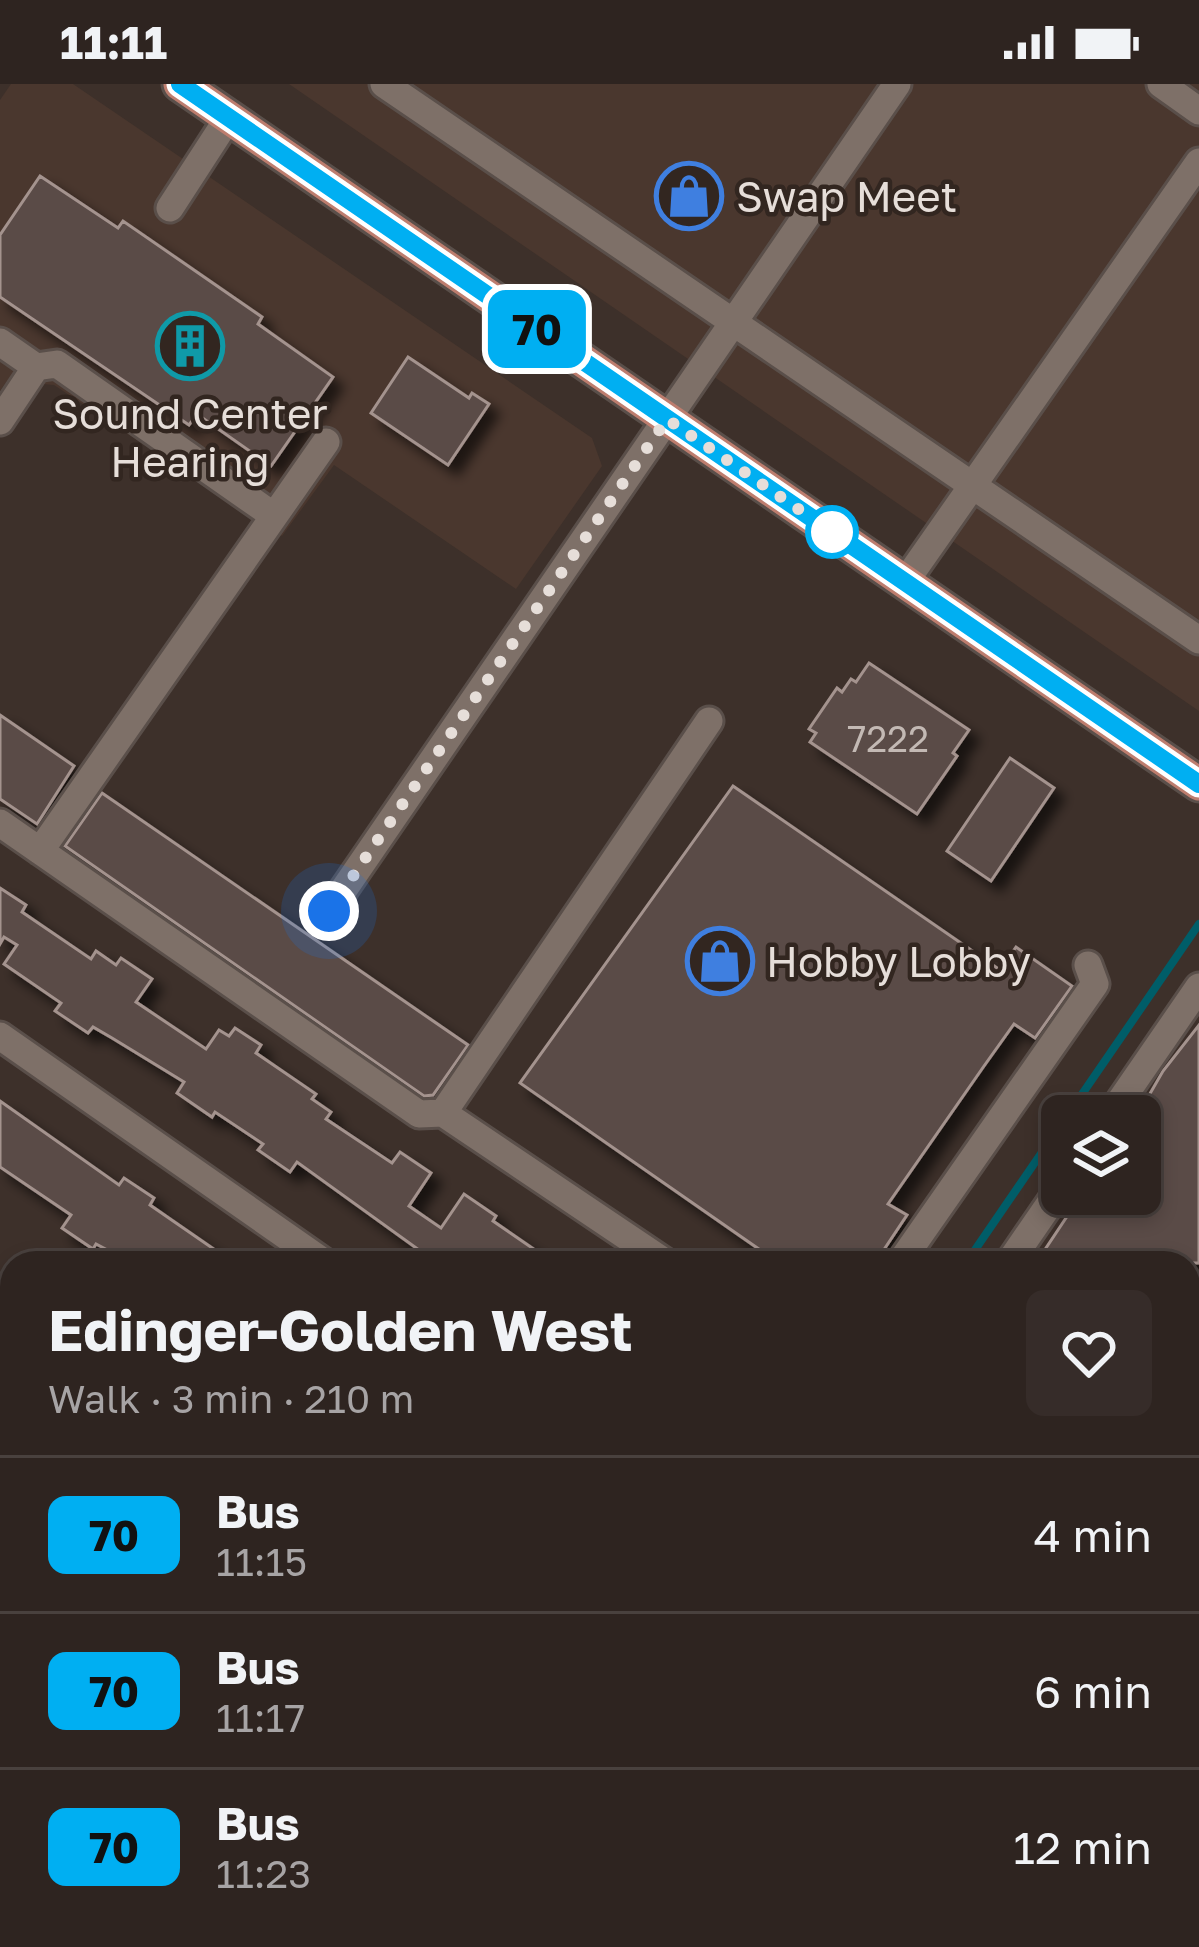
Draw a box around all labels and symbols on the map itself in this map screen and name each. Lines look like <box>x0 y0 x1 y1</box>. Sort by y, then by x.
shop icon: Swap Meet <box>654 161 724 231</box>
place label: Swap Meet <box>736 171 957 221</box>
line badge: 70 <box>483 290 591 368</box>
building icon: Sound Center Hearing <box>155 311 225 381</box>
place label: Sound Center Hearing <box>52 388 328 486</box>
unlabelled marker <box>807 507 857 557</box>
house number: 7222 <box>847 717 929 760</box>
your location <box>299 881 359 941</box>
shop icon: Hobby Lobby <box>685 926 755 996</box>
place label: Hobby Lobby <box>766 936 1031 986</box>

